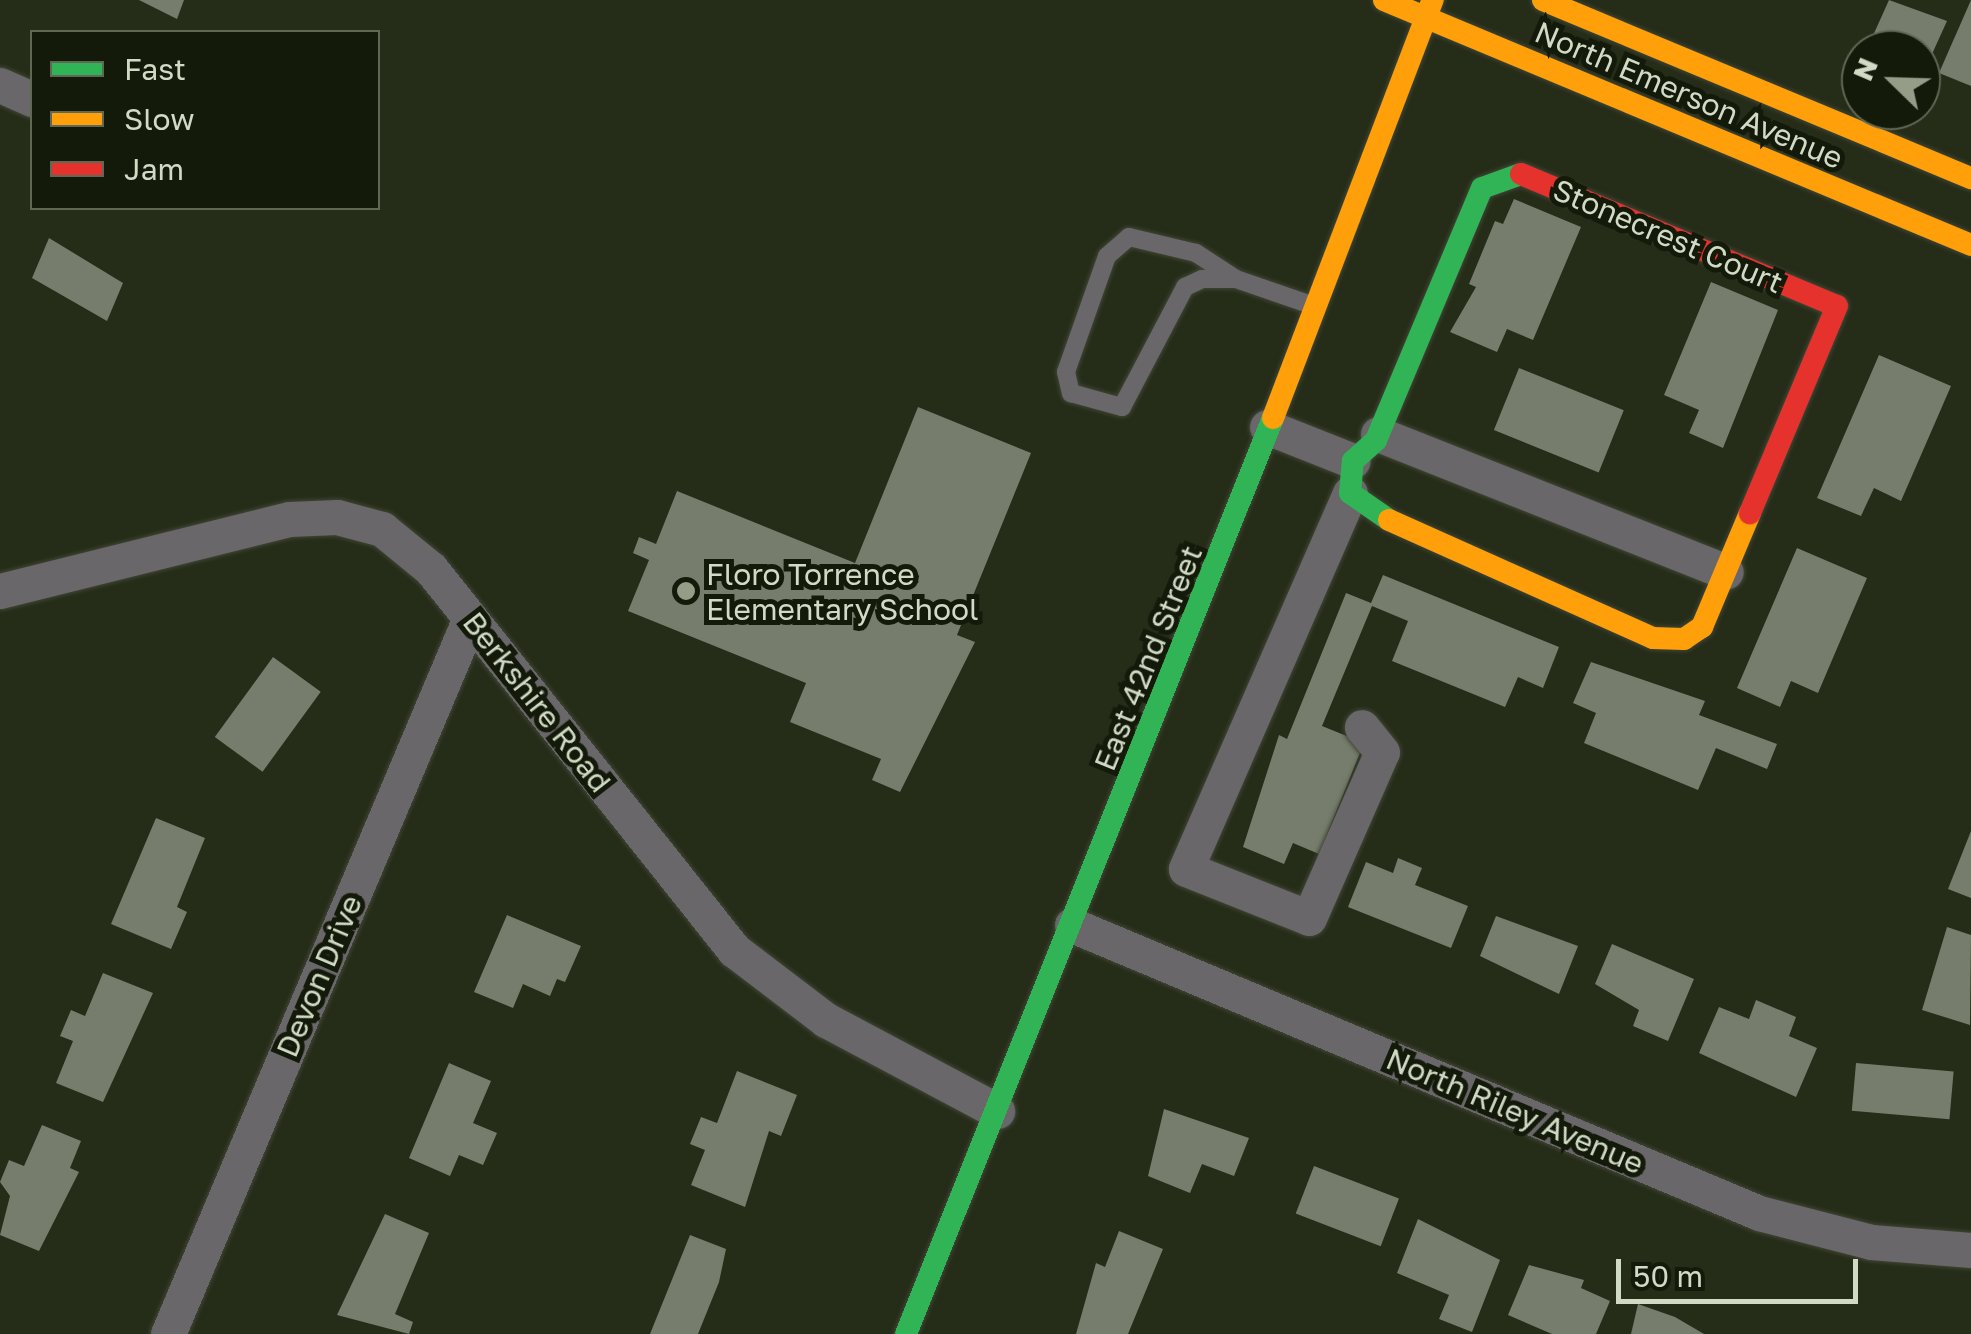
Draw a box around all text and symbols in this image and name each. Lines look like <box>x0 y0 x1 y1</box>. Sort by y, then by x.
street label: North Emerson Avenue <box>1530 14 1848 176</box>
legend <box>30 30 380 210</box>
north arrow <box>1841 30 1941 130</box>
text: Fast <box>124 51 186 87</box>
text: N <box>1845 53 1884 85</box>
text: Slow <box>124 101 195 137</box>
text: Jam <box>124 151 184 187</box>
street label: Stonecrest Court <box>1548 171 1788 301</box>
street label: East 42nd Street <box>1086 540 1210 776</box>
place label: Floro Torrence Elementary School <box>706 556 979 626</box>
marker: Floro Torrence Elementary School <box>675 580 697 602</box>
street label: Berkshire Road <box>456 605 618 799</box>
street label: Devon Drive <box>269 890 369 1062</box>
street label: North Riley Avenue <box>1381 1041 1649 1181</box>
scale bar <box>1621 1239 1864 1301</box>
text: 50 m <box>1633 1258 1703 1294</box>

